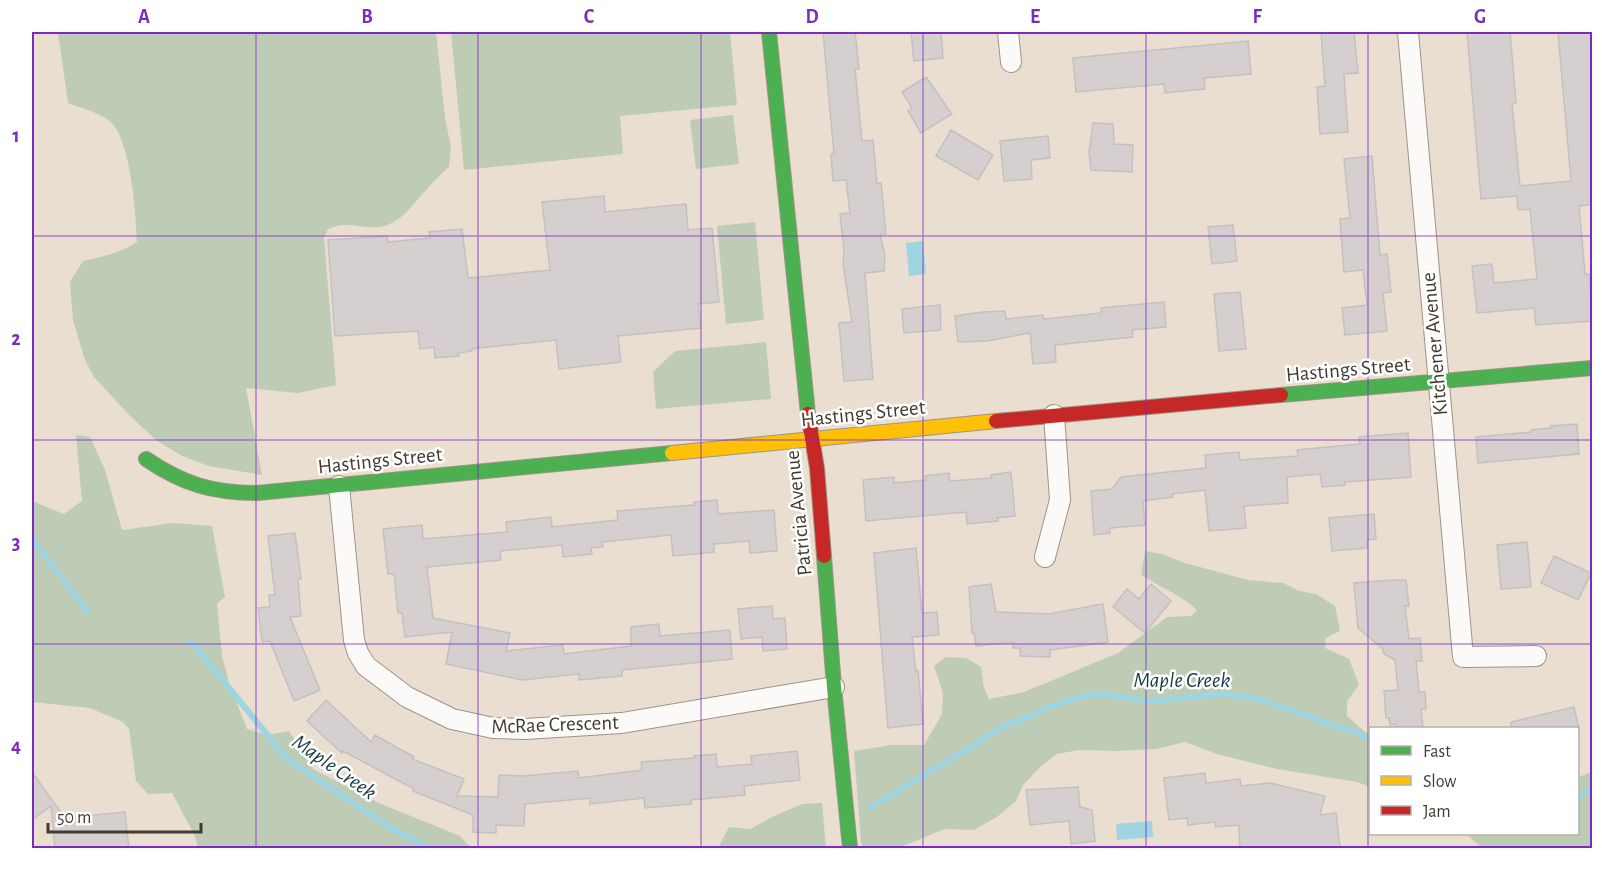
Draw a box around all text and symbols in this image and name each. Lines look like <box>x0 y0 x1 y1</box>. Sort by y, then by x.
text: A <box>138 7 150 27</box>
text: B <box>361 7 373 27</box>
text: C <box>584 7 595 27</box>
text: D <box>805 7 819 27</box>
text: E <box>1030 7 1040 27</box>
text: F <box>1252 7 1262 27</box>
text: G <box>1474 7 1486 27</box>
text: 1 <box>12 126 20 146</box>
street label: Kitchener Avenue <box>1418 271 1451 416</box>
text: 2 <box>11 329 21 349</box>
street label: Hastings Street <box>1285 354 1411 385</box>
street label: Hastings Street <box>800 396 927 430</box>
street label: Hastings Street <box>317 443 444 477</box>
street label: Patricia Avenue <box>781 449 816 577</box>
text: 3 <box>12 533 20 553</box>
water label: Maple Creek <box>1134 669 1230 692</box>
street label: McRae Crescent <box>491 712 619 737</box>
legend <box>1369 727 1579 835</box>
water label: Maple Creek <box>288 730 380 804</box>
text: 4 <box>11 736 21 756</box>
text: Fast <box>1423 743 1451 761</box>
text: Slow <box>1423 773 1456 791</box>
scale bar <box>48 796 201 834</box>
text: Jam <box>1423 803 1451 821</box>
text: 50 m <box>57 809 91 827</box>

